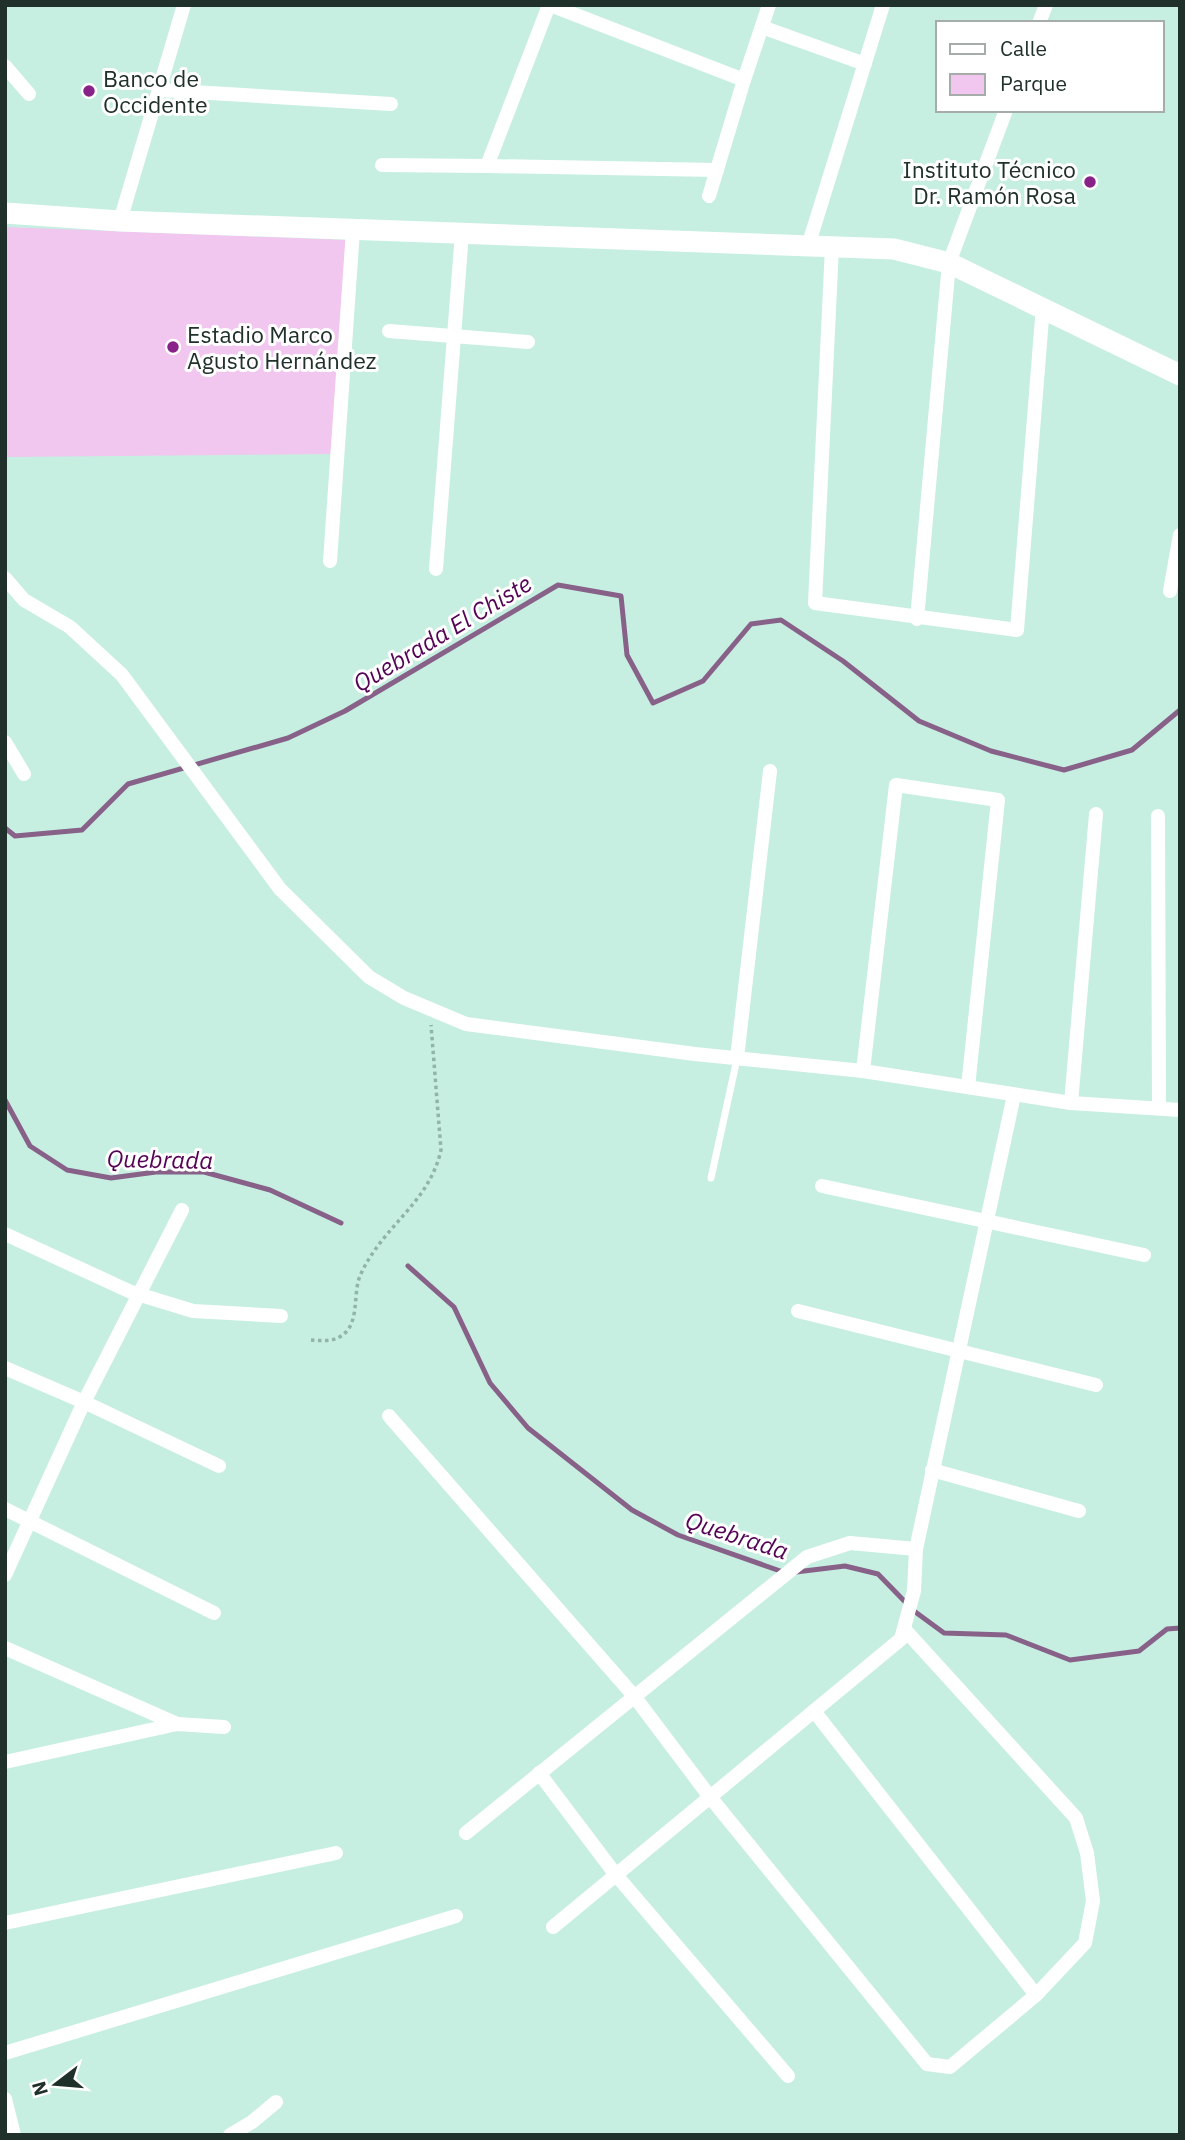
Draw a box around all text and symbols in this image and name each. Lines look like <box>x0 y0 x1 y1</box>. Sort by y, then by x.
legend <box>936 21 1164 112</box>
text: Calle <box>1000 34 1047 62</box>
place label: Banco de Occidente <box>103 63 208 119</box>
text: Parque <box>1000 69 1067 97</box>
marker: Banco de Occidente <box>81 83 97 99</box>
place label: Instituto Técnico Dr. Ramón Rosa <box>902 154 1076 210</box>
marker: Instituto Técnico Dr. Ramón Rosa <box>1082 174 1098 190</box>
place label: Estadio Marco Agusto Hernández <box>187 319 376 375</box>
marker: Estadio Marco Agusto Hernández <box>165 339 181 355</box>
water label: Quebrada El Chiste <box>347 567 537 699</box>
water label: Quebrada <box>107 1142 213 1176</box>
water label: Quebrada <box>682 1503 792 1567</box>
north arrow <box>21 2049 91 2119</box>
text: N <box>26 2079 53 2099</box>

